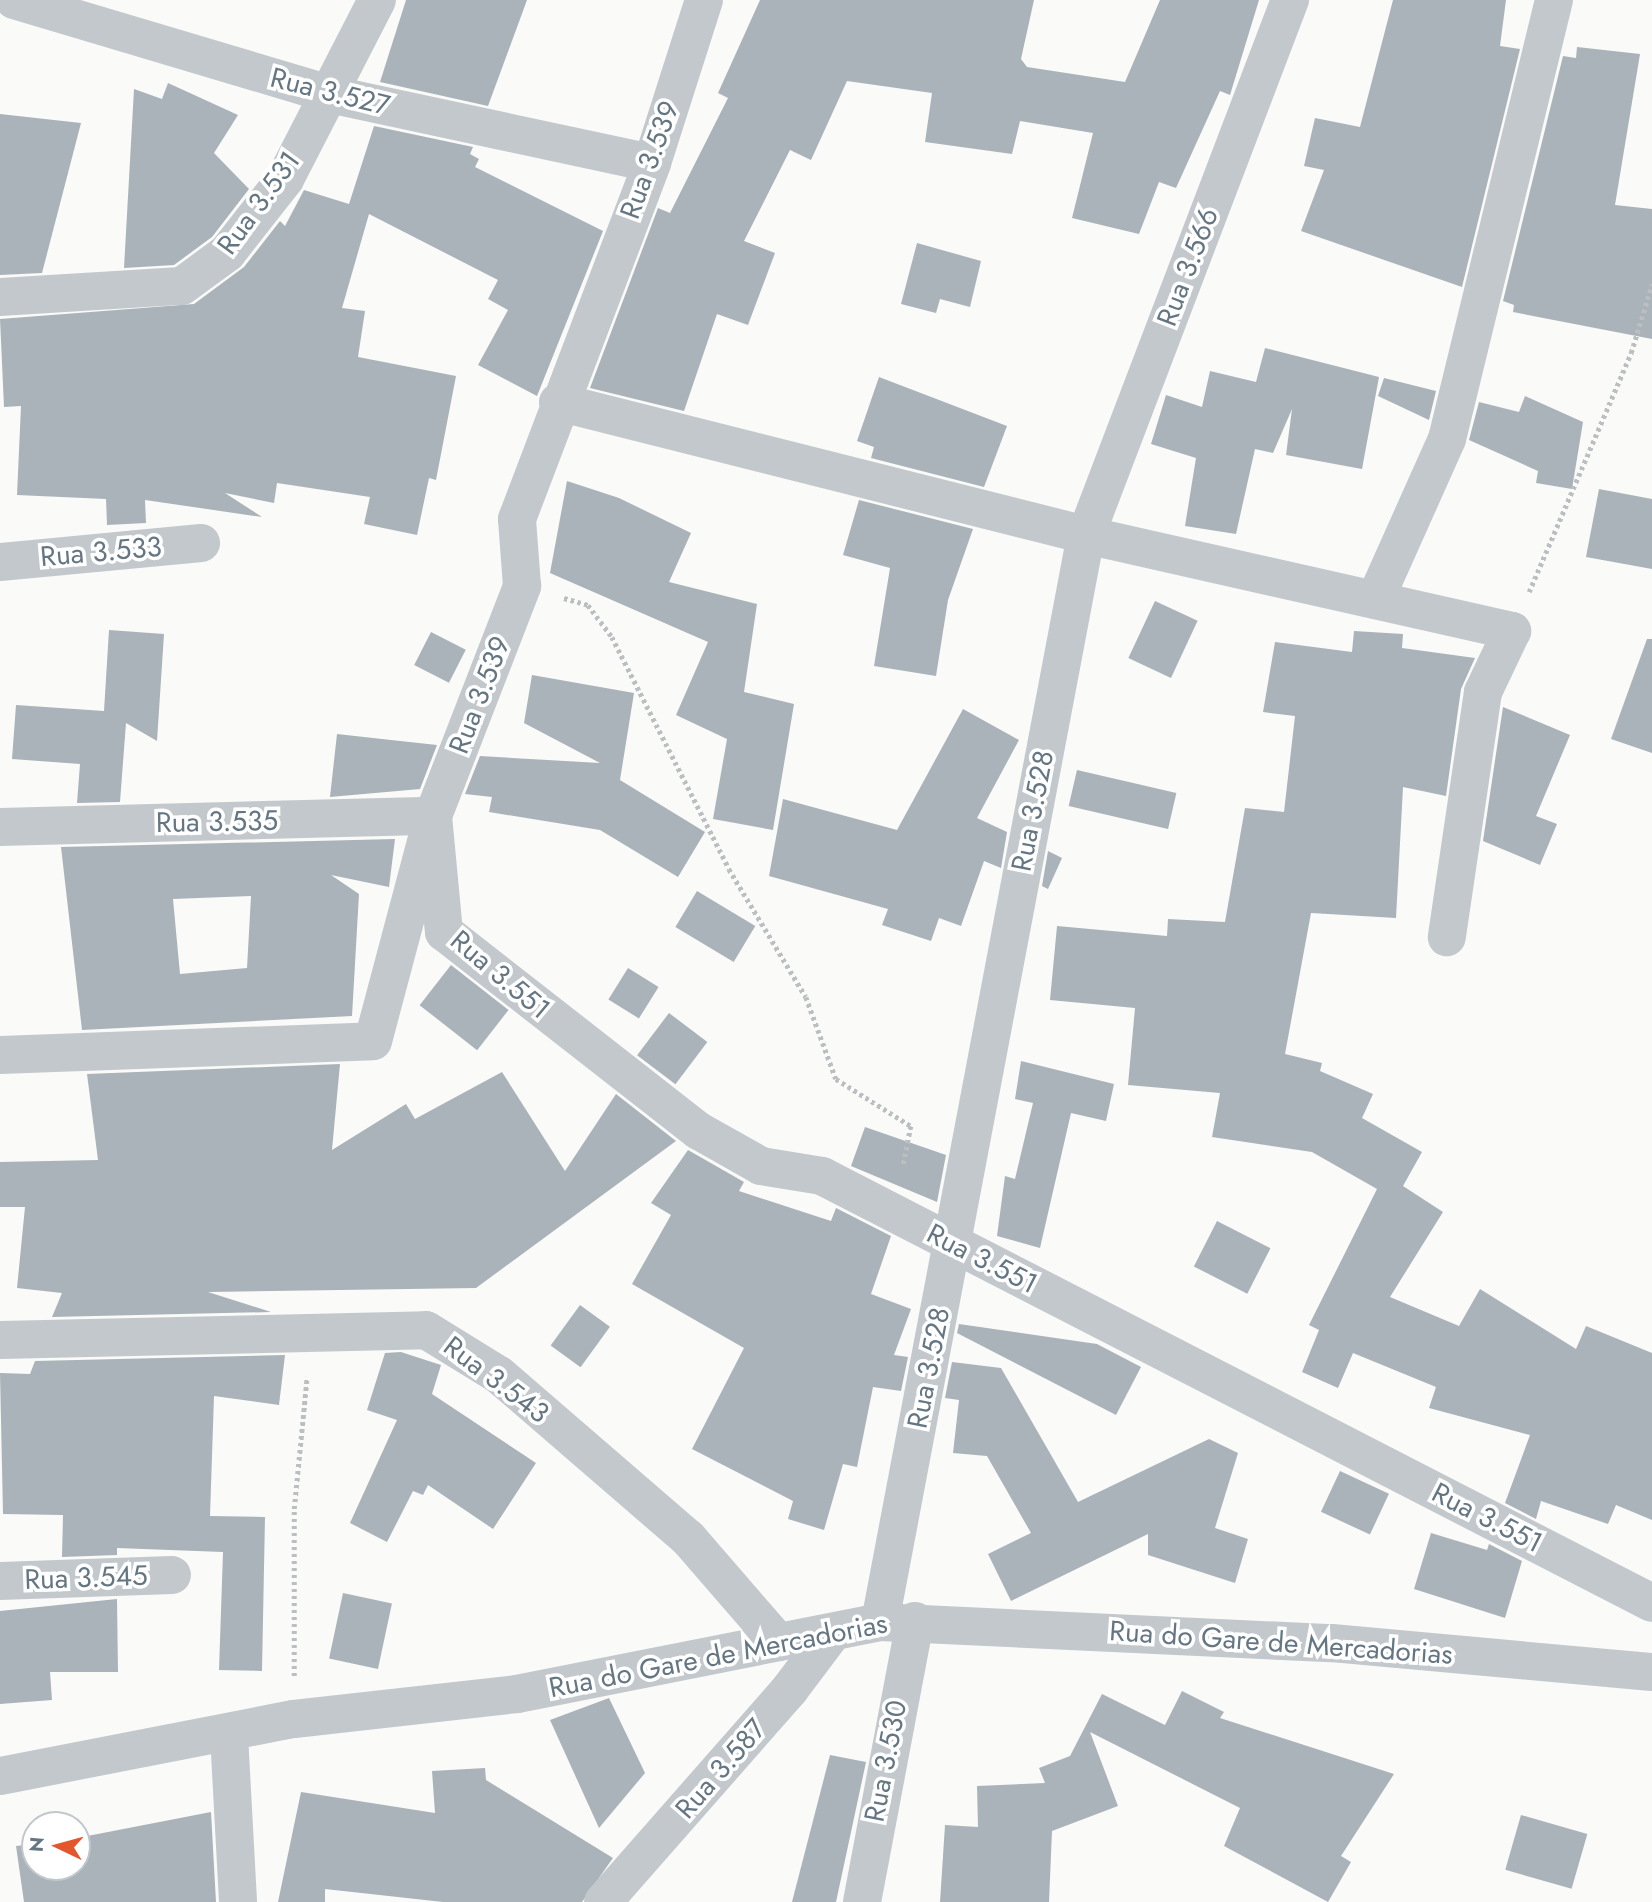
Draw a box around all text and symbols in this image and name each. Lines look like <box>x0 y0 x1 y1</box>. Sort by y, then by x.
street label: Rua 3.527 <box>267 61 393 123</box>
street label: Rua 3.539 <box>613 97 687 223</box>
street label: Rua 3.531 <box>210 145 308 261</box>
street label: Rua 3.566 <box>1150 203 1226 331</box>
street label: Rua 3.533 <box>39 530 163 574</box>
street label: Rua 3.539 <box>442 632 518 758</box>
street label: Rua 3.528 <box>1005 748 1061 874</box>
street label: Rua 3.535 <box>156 804 278 840</box>
street label: Rua 3.551 <box>443 924 557 1026</box>
street label: Rua 3.551 <box>921 1217 1043 1301</box>
street label: Rua 3.528 <box>901 1305 957 1431</box>
street label: Rua 3.543 <box>437 1330 555 1430</box>
street label: Rua 3.551 <box>1426 1476 1548 1560</box>
street label: Rua 3.545 <box>24 1559 148 1597</box>
street label: Rua do Gare de Mercadorias <box>546 1607 890 1705</box>
street label: Rua do Gare de Mercadorias <box>1108 1614 1454 1672</box>
street label: Rua 3.530 <box>858 1697 914 1825</box>
street label: Rua 3.587 <box>669 1712 773 1826</box>
north arrow <box>21 1811 91 1881</box>
text: N <box>22 1836 51 1853</box>

